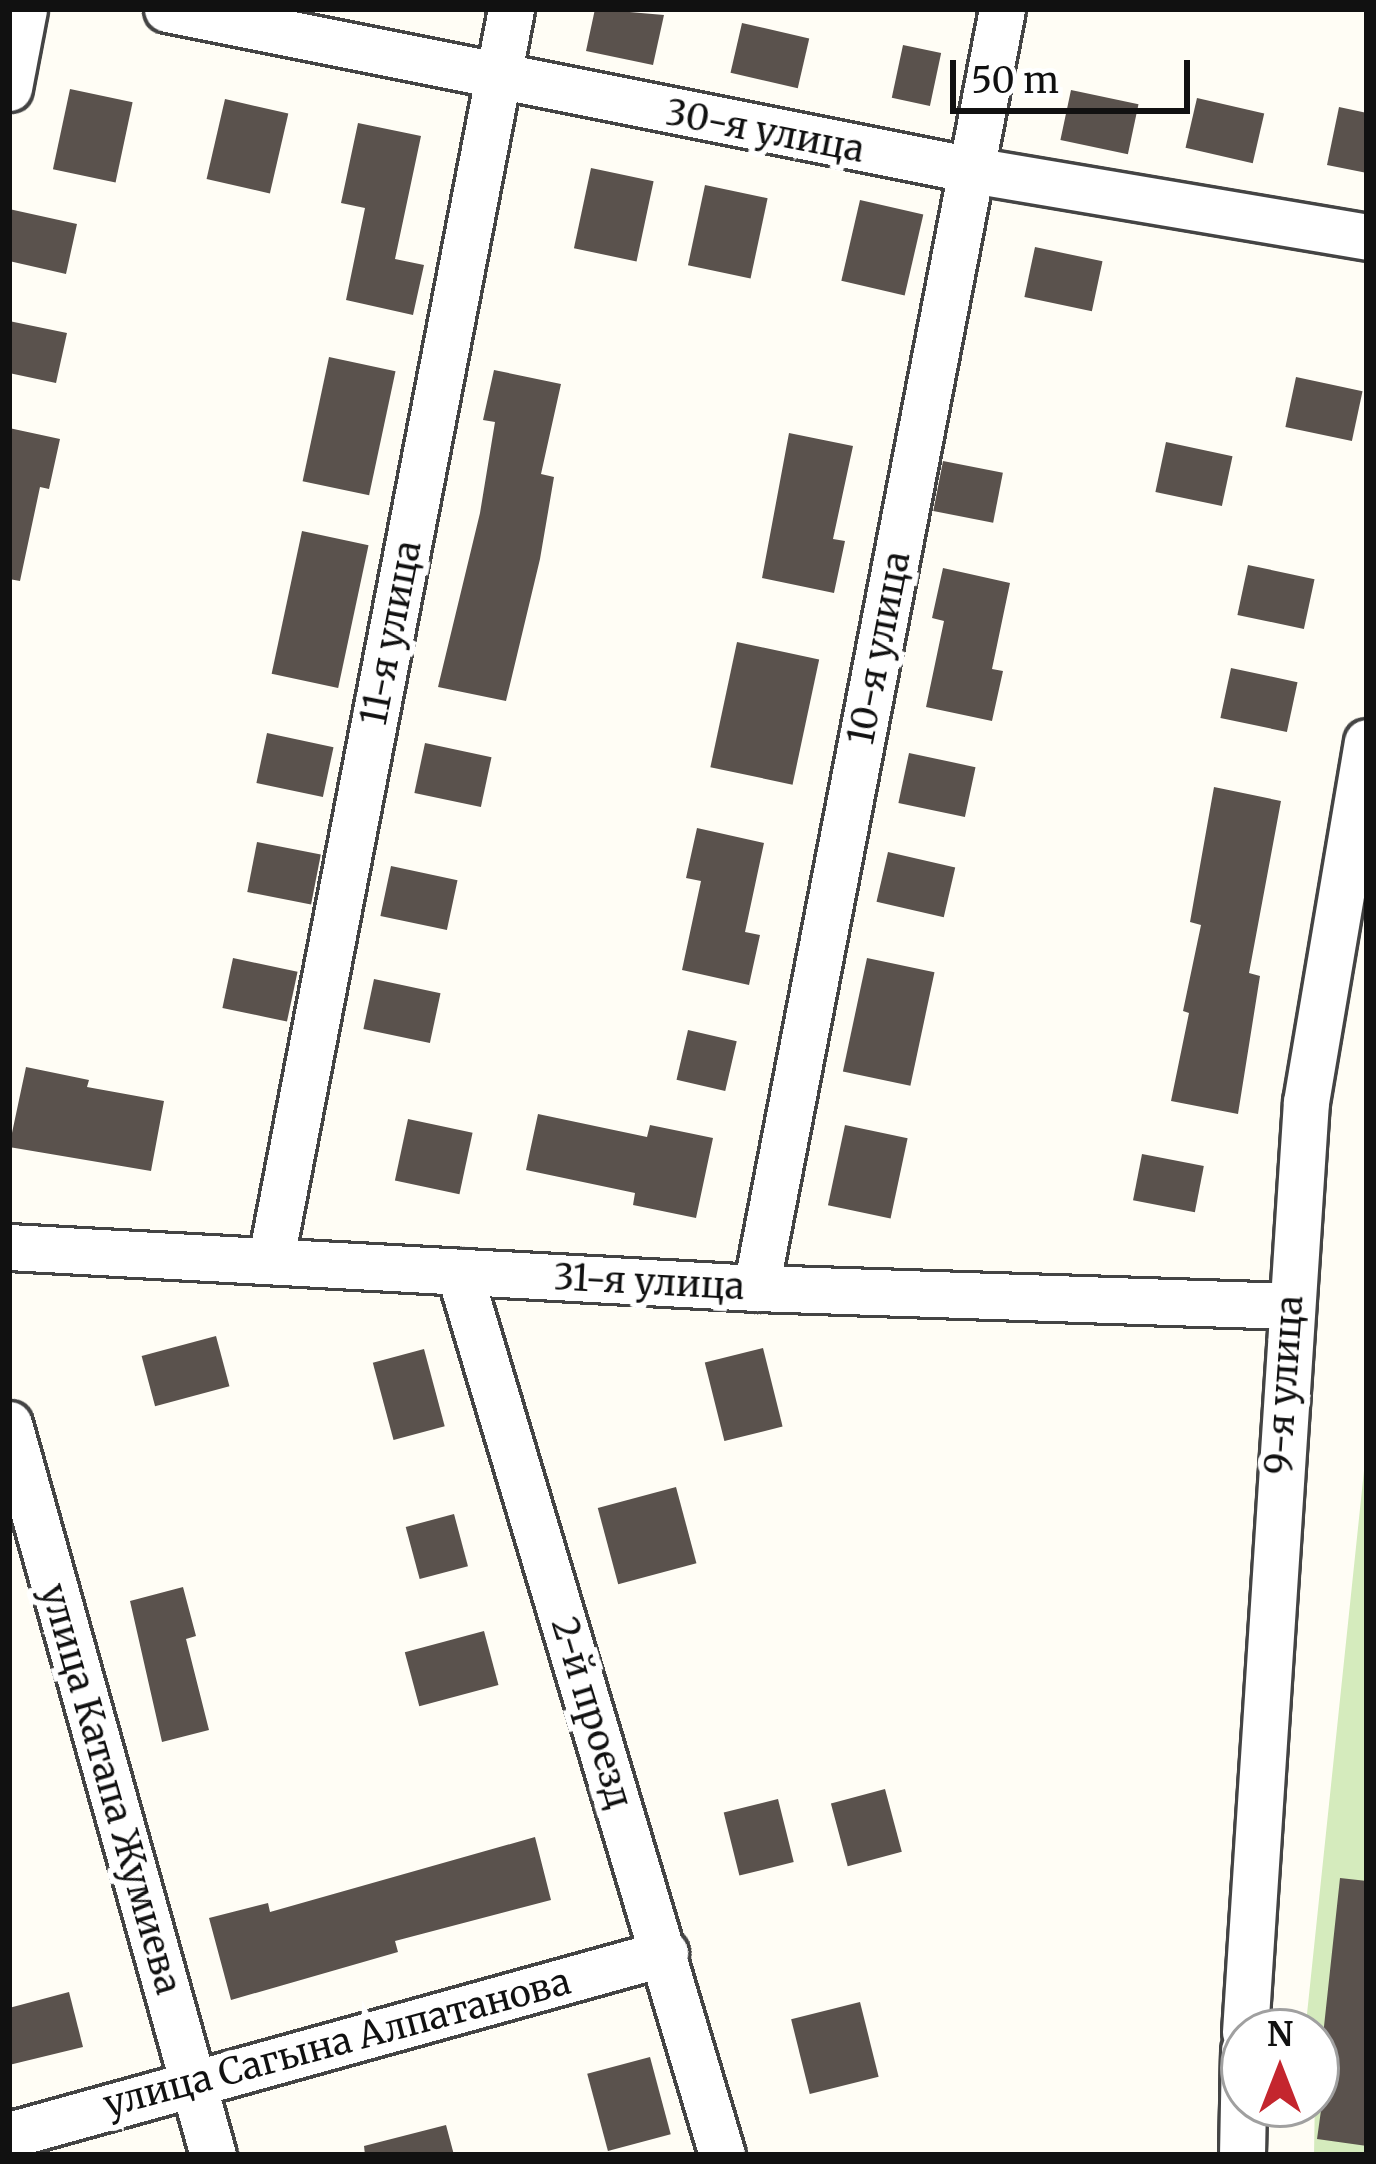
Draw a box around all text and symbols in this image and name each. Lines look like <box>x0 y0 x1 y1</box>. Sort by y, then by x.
scale bar <box>956 36 1196 110</box>
text: 50 m <box>971 58 1059 103</box>
street label: 30-я улица <box>662 91 868 171</box>
street label: 11-я улица <box>352 537 430 729</box>
street label: 10-я улица <box>839 548 919 748</box>
street label: 31-я улица <box>553 1255 745 1309</box>
street label: 9-я улица <box>1256 1294 1312 1476</box>
street label: улица Катапа Жумиева <box>32 1579 190 1999</box>
street label: 2-й проезд <box>542 1612 642 1814</box>
street label: улица Сагына Алпатанова <box>99 1960 575 2126</box>
north arrow <box>1220 2008 1340 2128</box>
text: N <box>1267 2014 1293 2055</box>

